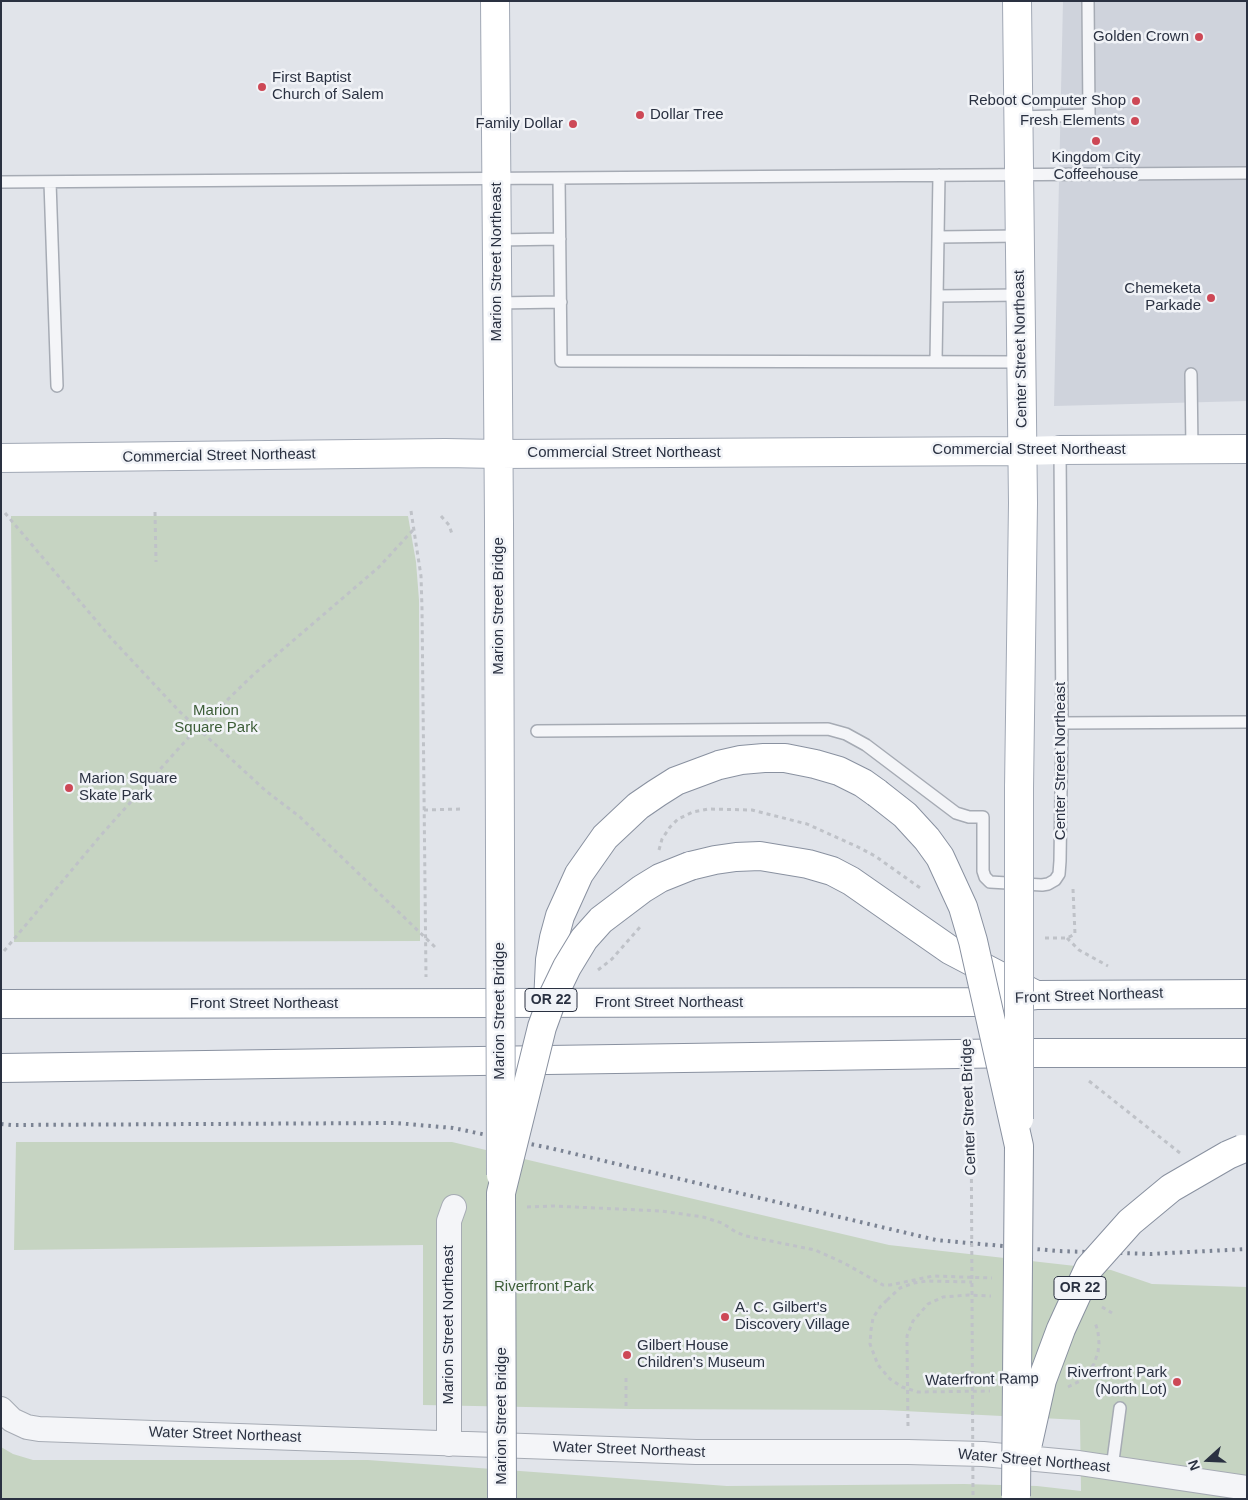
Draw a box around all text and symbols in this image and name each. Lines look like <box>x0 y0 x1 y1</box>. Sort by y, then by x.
place label: Golden Crown <box>1093 28 1189 46</box>
marker: Golden Crown <box>1193 31 1205 43</box>
place label: First Baptist Church of Salem <box>272 69 384 104</box>
marker: First Baptist Church of Salem <box>256 81 268 93</box>
place label: Reboot Computer Shop <box>968 92 1126 110</box>
marker: Reboot Computer Shop <box>1130 95 1142 107</box>
place label: Dollar Tree <box>650 106 724 124</box>
marker: Dollar Tree <box>634 109 646 121</box>
place label: Fresh Elements <box>1020 112 1125 130</box>
place label: Family Dollar <box>475 115 563 133</box>
marker: Fresh Elements <box>1129 115 1141 127</box>
marker: Family Dollar <box>567 118 579 130</box>
marker: Kingdom City Coffeehouse <box>1090 135 1102 147</box>
place label: Kingdom City Coffeehouse <box>1051 149 1141 184</box>
street label: Marion Street Northeast <box>488 182 506 342</box>
street label: Center Street Northeast <box>1011 270 1031 428</box>
place label: Chemeketa Parkade <box>1124 280 1201 315</box>
marker: Chemeketa Parkade <box>1205 292 1217 304</box>
street label: Commercial Street Northeast <box>932 441 1126 459</box>
street label: Commercial Street Northeast <box>527 444 721 462</box>
street label: Commercial Street Northeast <box>122 445 316 467</box>
street label: Marion Street Bridge <box>490 537 508 675</box>
street label: Center Street Northeast <box>1052 682 1070 840</box>
park label: Marion Square Park <box>174 702 258 737</box>
place label: Marion Square Skate Park <box>79 770 177 805</box>
marker: Marion Square Skate Park <box>63 782 75 794</box>
street label: Marion Street Bridge <box>491 942 509 1080</box>
street label: Front Street Northeast <box>1015 984 1163 1008</box>
road number: OR 22 <box>525 988 577 1012</box>
street label: Front Street Northeast <box>595 994 743 1012</box>
street label: Front Street Northeast <box>190 995 338 1013</box>
street label: Center Street Bridge <box>958 1038 980 1176</box>
street label: Marion Street Northeast <box>440 1245 458 1405</box>
road number: OR 22 <box>1054 1276 1106 1300</box>
park label: Riverfront Park <box>494 1278 594 1296</box>
place label: A. C. Gilbert's Discovery Village <box>735 1299 850 1334</box>
marker: A. C. Gilbert's Discovery Village <box>719 1311 731 1323</box>
place label: Gilbert House Children's Museum <box>637 1337 765 1372</box>
street label: Marion Street Bridge <box>493 1347 511 1485</box>
marker: Gilbert House Children's Museum <box>621 1349 633 1361</box>
place label: Riverfront Park (North Lot) <box>1067 1364 1167 1399</box>
street label: Waterfront Ramp <box>925 1370 1039 1390</box>
marker: Riverfront Park (North Lot) <box>1171 1376 1183 1388</box>
street label: Water Street Northeast <box>148 1423 302 1447</box>
north arrow <box>1183 1435 1233 1485</box>
street label: Water Street Northeast <box>552 1438 706 1462</box>
street label: Water Street Northeast <box>957 1445 1111 1477</box>
text: N <box>1185 1458 1203 1473</box>

